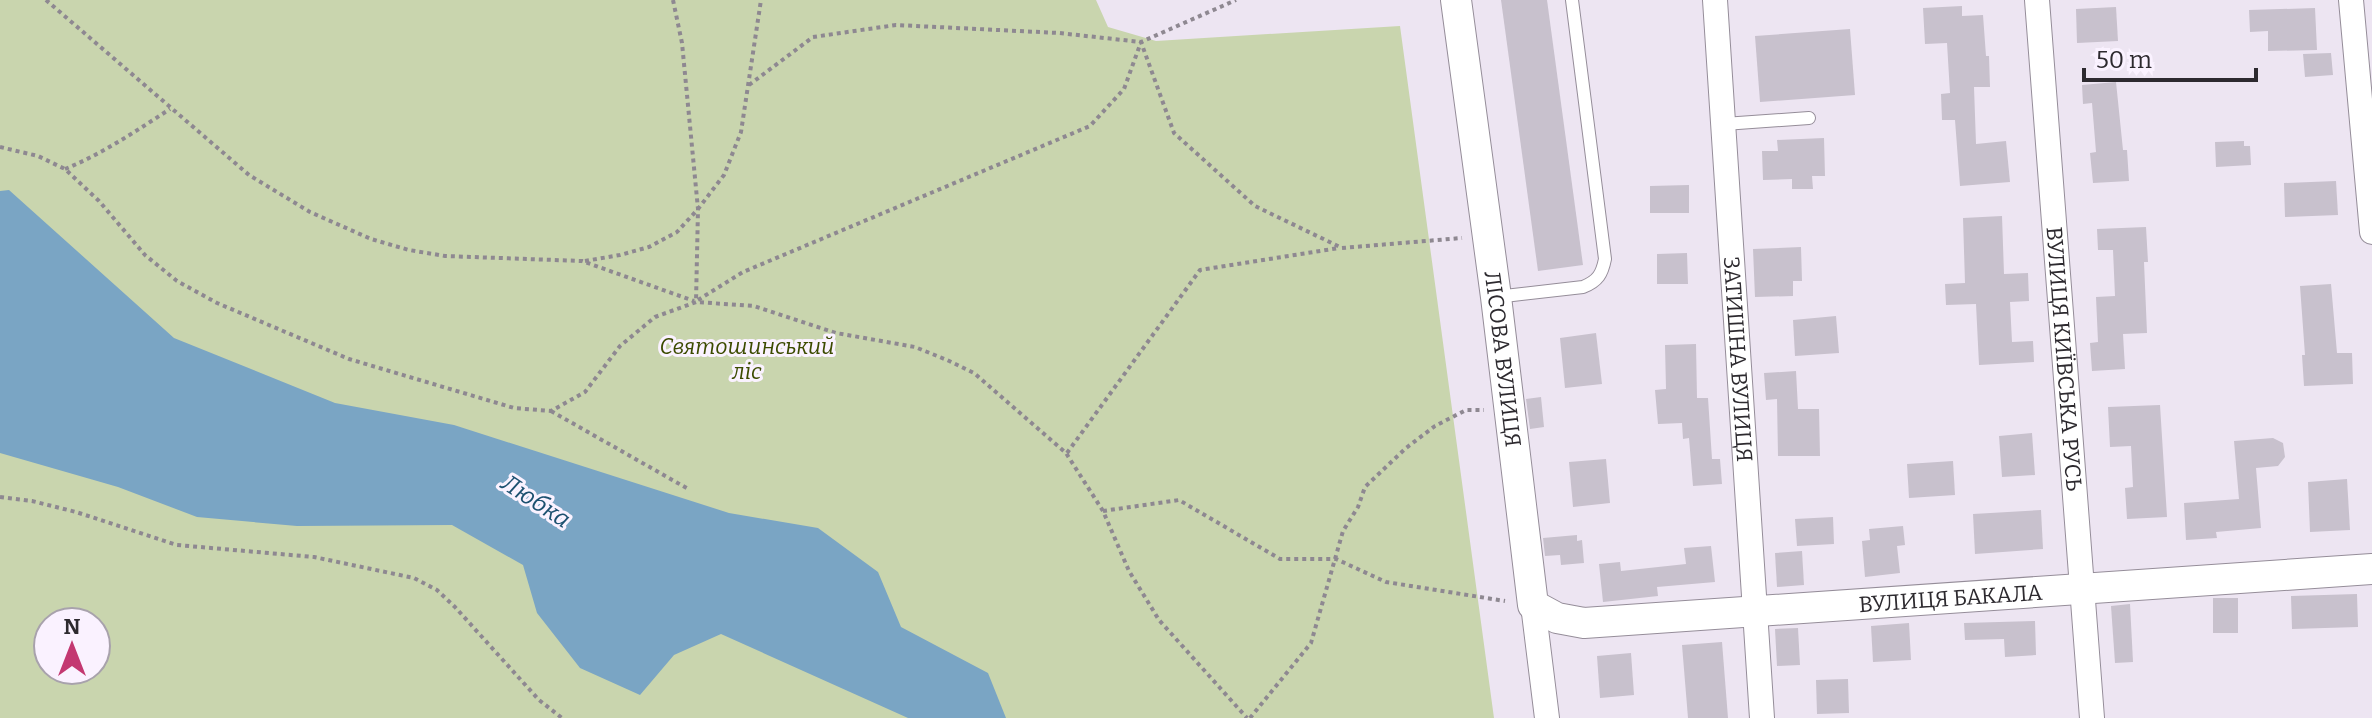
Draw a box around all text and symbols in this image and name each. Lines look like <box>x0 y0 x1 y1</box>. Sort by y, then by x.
scale bar <box>2084 32 2256 82</box>
text: 50 m <box>2096 46 2152 74</box>
street label: ВУЛИЦЯ КИЇВСЬКА РУСЬ <box>2040 226 2088 492</box>
street label: ЗАТИШНА ВУЛИЦЯ <box>1718 256 1758 463</box>
street label: ЛІСОВА ВУЛИЦЯ <box>1479 269 1527 448</box>
park label: Святошинський ліс <box>660 333 834 385</box>
water label: Любка <box>495 468 576 534</box>
street label: ВУЛИЦЯ БАКАЛА <box>1858 579 2044 618</box>
north arrow <box>32 606 112 686</box>
text: N <box>64 613 81 640</box>

